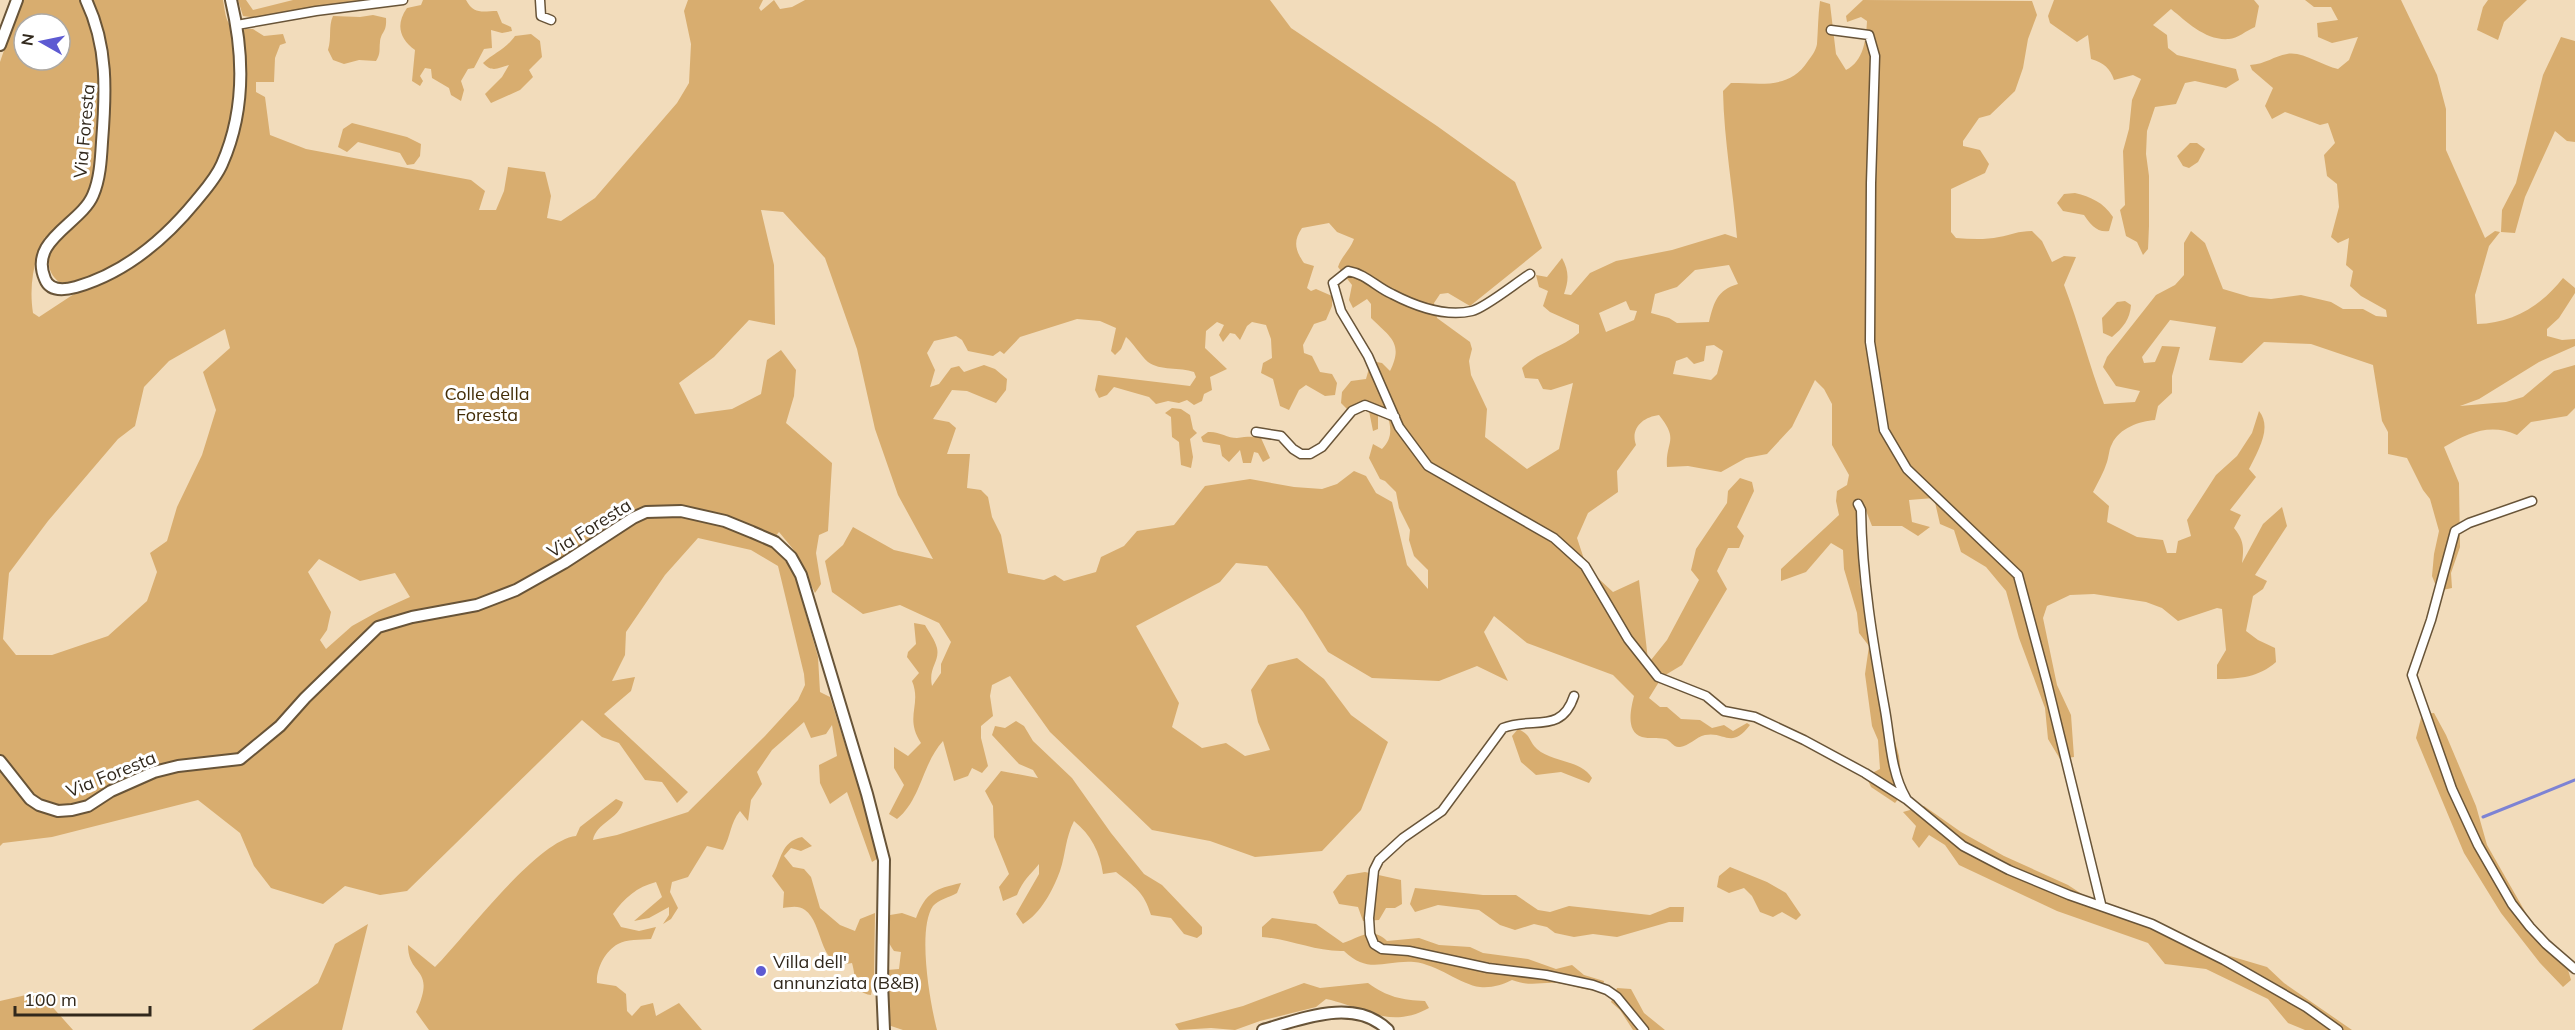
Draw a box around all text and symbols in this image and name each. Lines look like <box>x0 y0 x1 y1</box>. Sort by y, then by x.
north arrow <box>12 12 72 72</box>
text: N <box>16 32 38 47</box>
street label: Via Foresta <box>68 83 100 179</box>
park label: Colle della Foresta <box>445 382 529 426</box>
street label: Via Foresta <box>543 493 635 563</box>
street label: Via Foresta <box>63 746 159 802</box>
place label: Villa dell' annunziata (B&B) <box>773 950 920 994</box>
marker: Villa dell' annunziata (B&B) <box>754 964 768 978</box>
scale bar <box>15 979 150 1017</box>
text: 100 m <box>24 988 77 1011</box>

